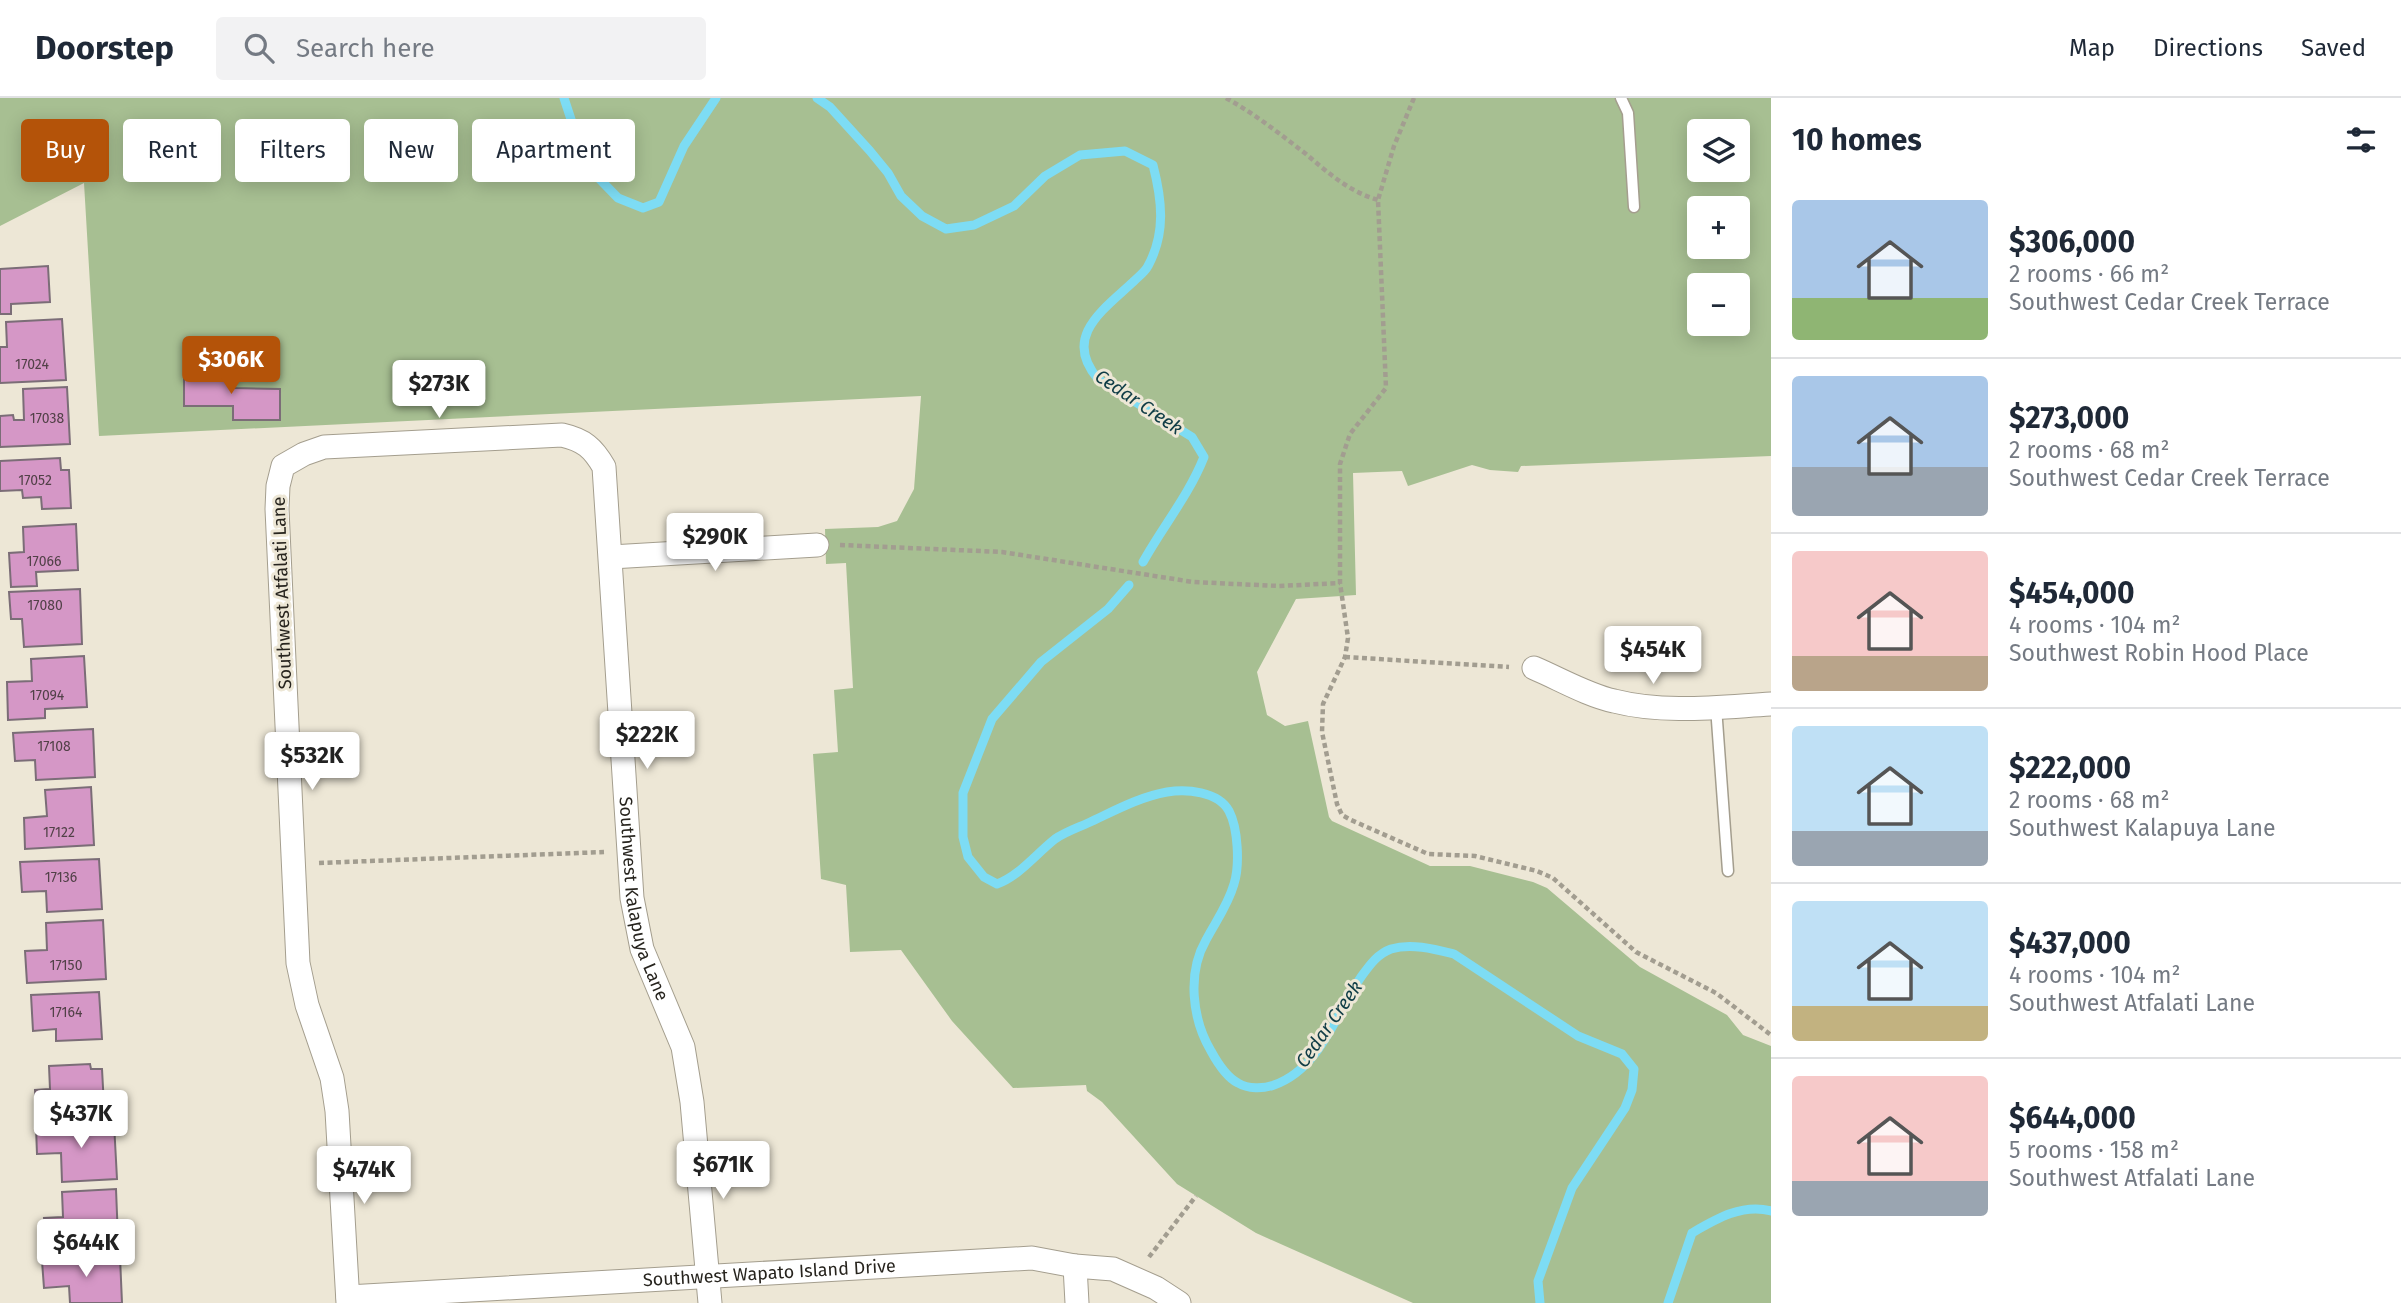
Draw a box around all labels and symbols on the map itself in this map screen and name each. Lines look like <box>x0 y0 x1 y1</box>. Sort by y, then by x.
pin: $306K <box>182 336 280 396</box>
house number: 17024 <box>15 356 49 373</box>
pin: $273K <box>390 360 488 420</box>
water label: Cedar Creek <box>1091 364 1187 440</box>
house number: 17038 <box>30 410 65 427</box>
house number: 17052 <box>18 472 52 489</box>
street label: Southwest Atfalati Lane <box>268 496 296 690</box>
pin: $290K <box>666 514 764 573</box>
house number: 17066 <box>27 553 61 570</box>
house number: 17080 <box>27 597 63 614</box>
pin: $454K <box>1604 626 1702 686</box>
house number: 17094 <box>30 687 65 704</box>
pin: $222K <box>598 712 696 771</box>
pin: $532K <box>263 732 361 792</box>
house number: 17108 <box>37 738 71 755</box>
street label: Southwest Kalapuya Lane <box>614 796 673 1004</box>
house number: 17122 <box>43 824 75 841</box>
house number: 17136 <box>45 869 77 886</box>
house number: 17150 <box>50 957 83 974</box>
water label: Cedar Creek <box>1291 976 1367 1072</box>
house number: 17164 <box>50 1004 83 1021</box>
pin: $437K <box>32 1090 130 1150</box>
pin: $671K <box>674 1142 772 1201</box>
pin: $474K <box>315 1146 413 1206</box>
pin: $644K <box>37 1220 135 1279</box>
street label: Southwest Wapato Island Drive <box>642 1255 896 1291</box>

